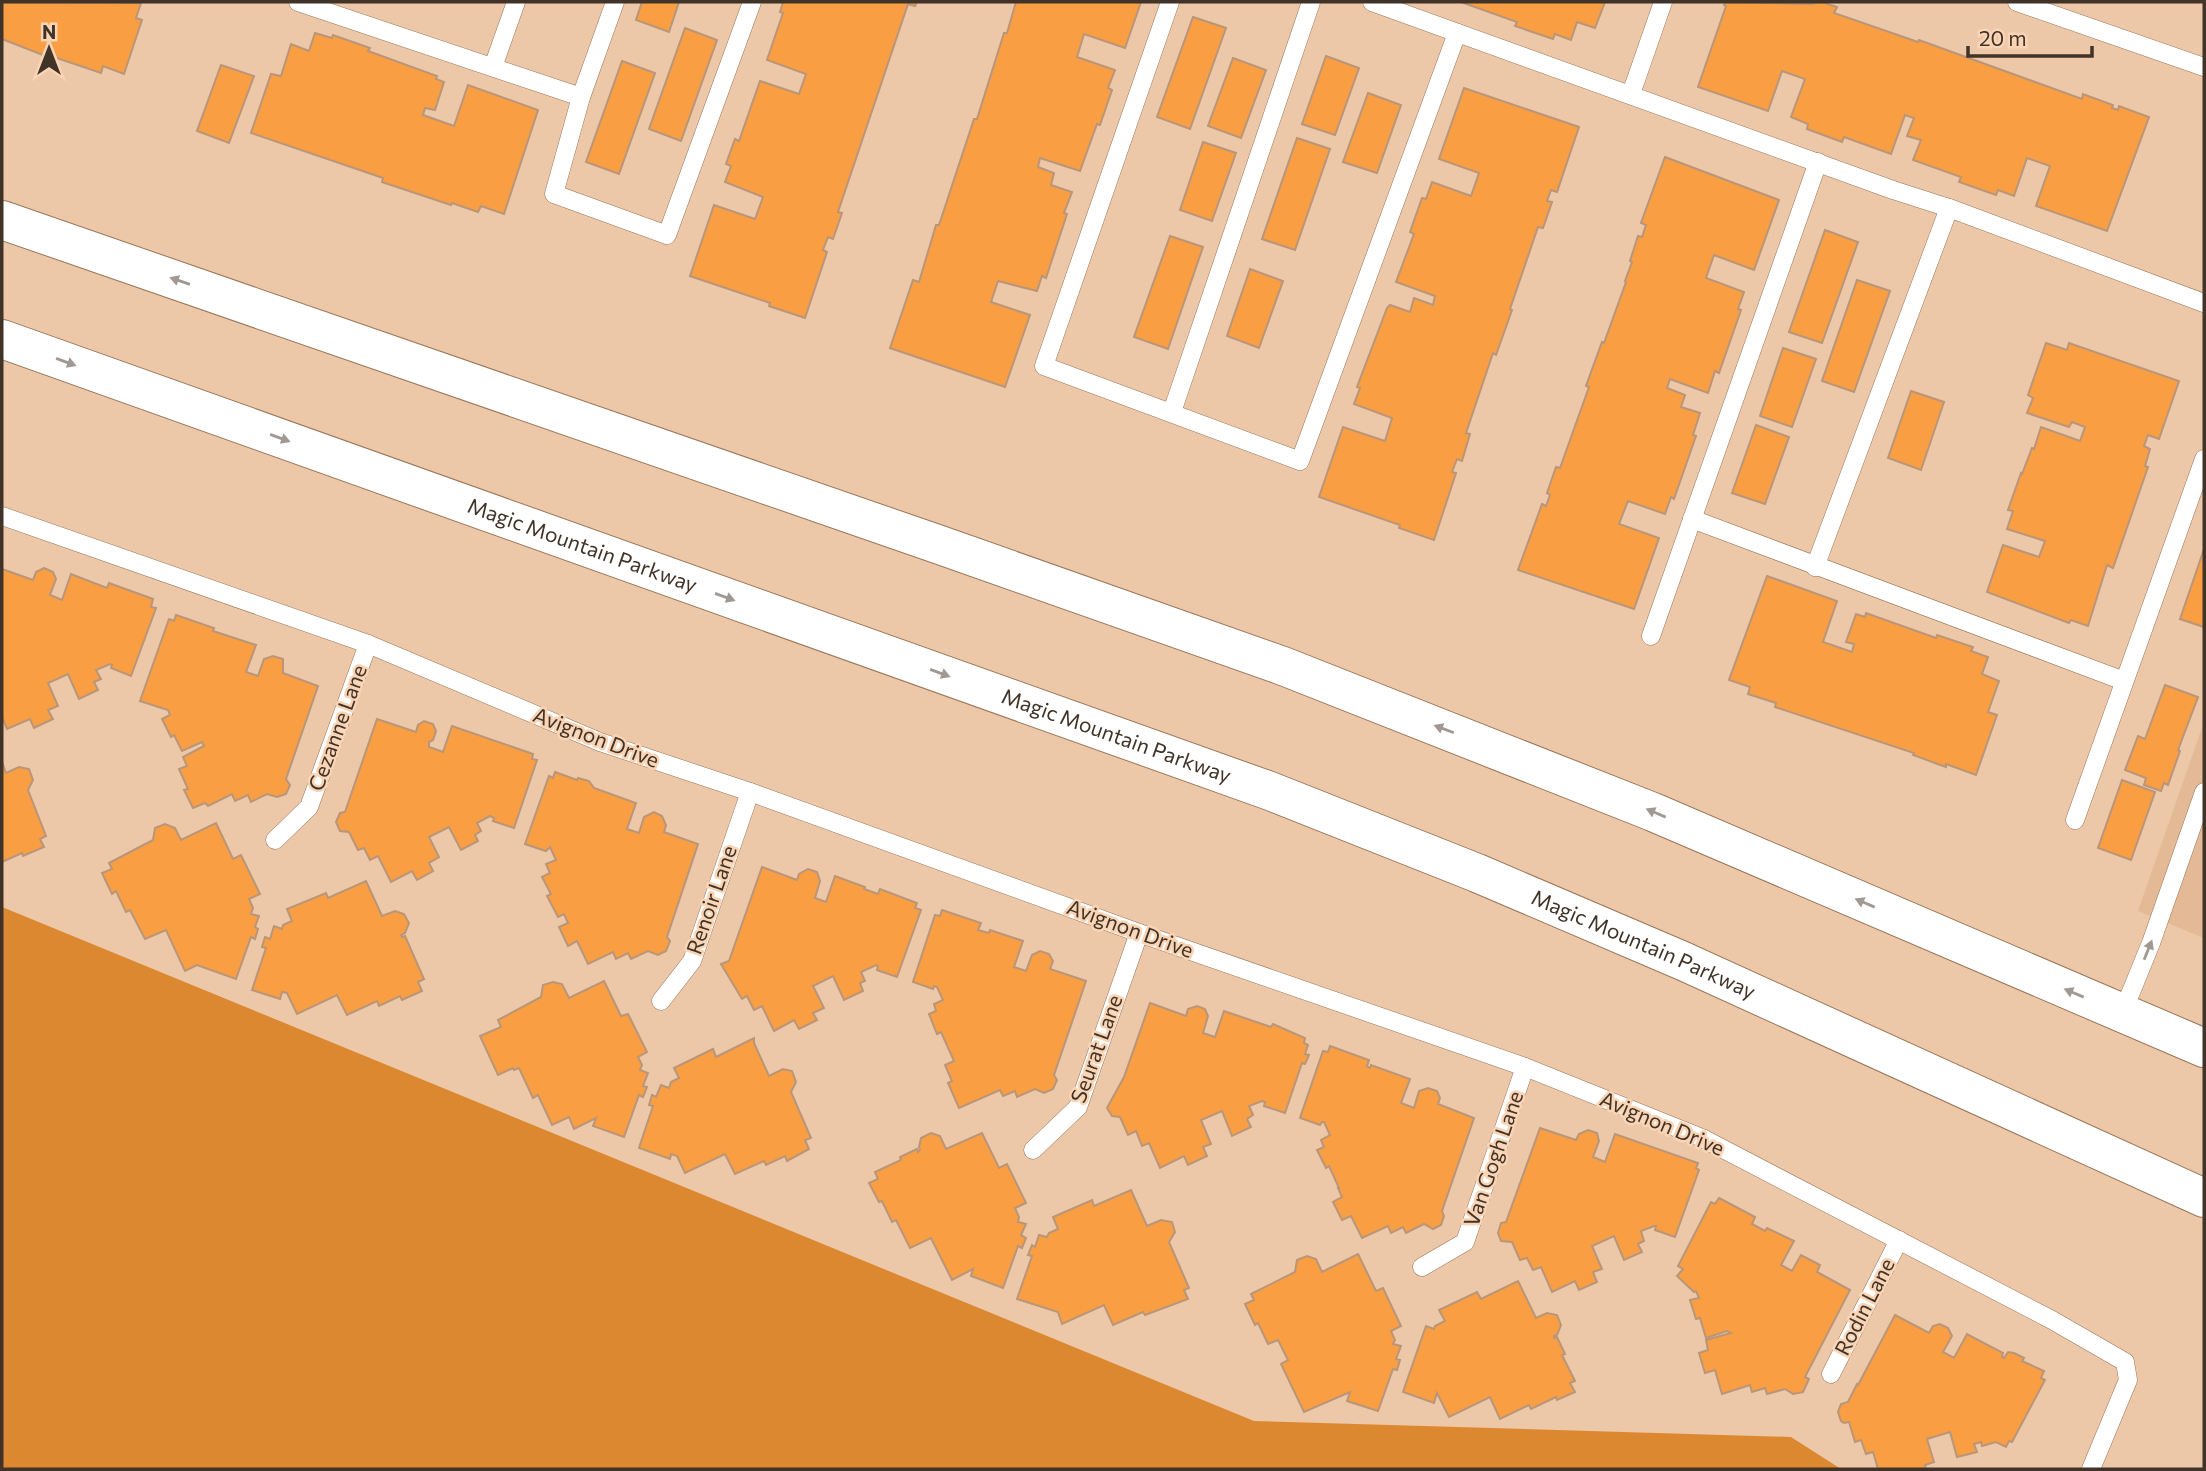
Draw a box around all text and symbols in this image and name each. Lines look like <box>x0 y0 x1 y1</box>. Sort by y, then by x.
north arrow <box>14 14 84 84</box>
scale bar <box>1968 14 2092 58</box>
text: N <box>42 20 56 43</box>
text: 20 m <box>1979 25 2027 50</box>
one-way arrow <box>169 275 190 286</box>
one-way arrow <box>56 356 77 367</box>
one-way arrow <box>270 433 291 444</box>
street label: Magic Mountain Parkway <box>465 492 701 597</box>
one-way arrow <box>715 591 736 602</box>
street label: Cezanne Lane <box>302 661 371 794</box>
one-way arrow <box>929 668 950 679</box>
street label: Magic Mountain Parkway <box>999 682 1235 787</box>
street label: Avignon Drive <box>530 701 663 772</box>
one-way arrow <box>1434 724 1455 735</box>
one-way arrow <box>1646 807 1666 819</box>
street label: Renoir Lane <box>680 842 741 957</box>
street label: Magic Mountain Parkway <box>1528 884 1760 1003</box>
street label: Avignon Drive <box>1064 893 1197 962</box>
one-way arrow <box>1855 897 1875 909</box>
one-way arrow <box>2142 940 2153 961</box>
one-way arrow <box>2063 987 2084 998</box>
street label: Seurat Lane <box>1065 991 1127 1106</box>
street label: Avignon Drive <box>1597 1085 1729 1160</box>
street label: Van Gogh Lane <box>1458 1087 1527 1230</box>
street label: Rodin Lane <box>1829 1254 1899 1359</box>

